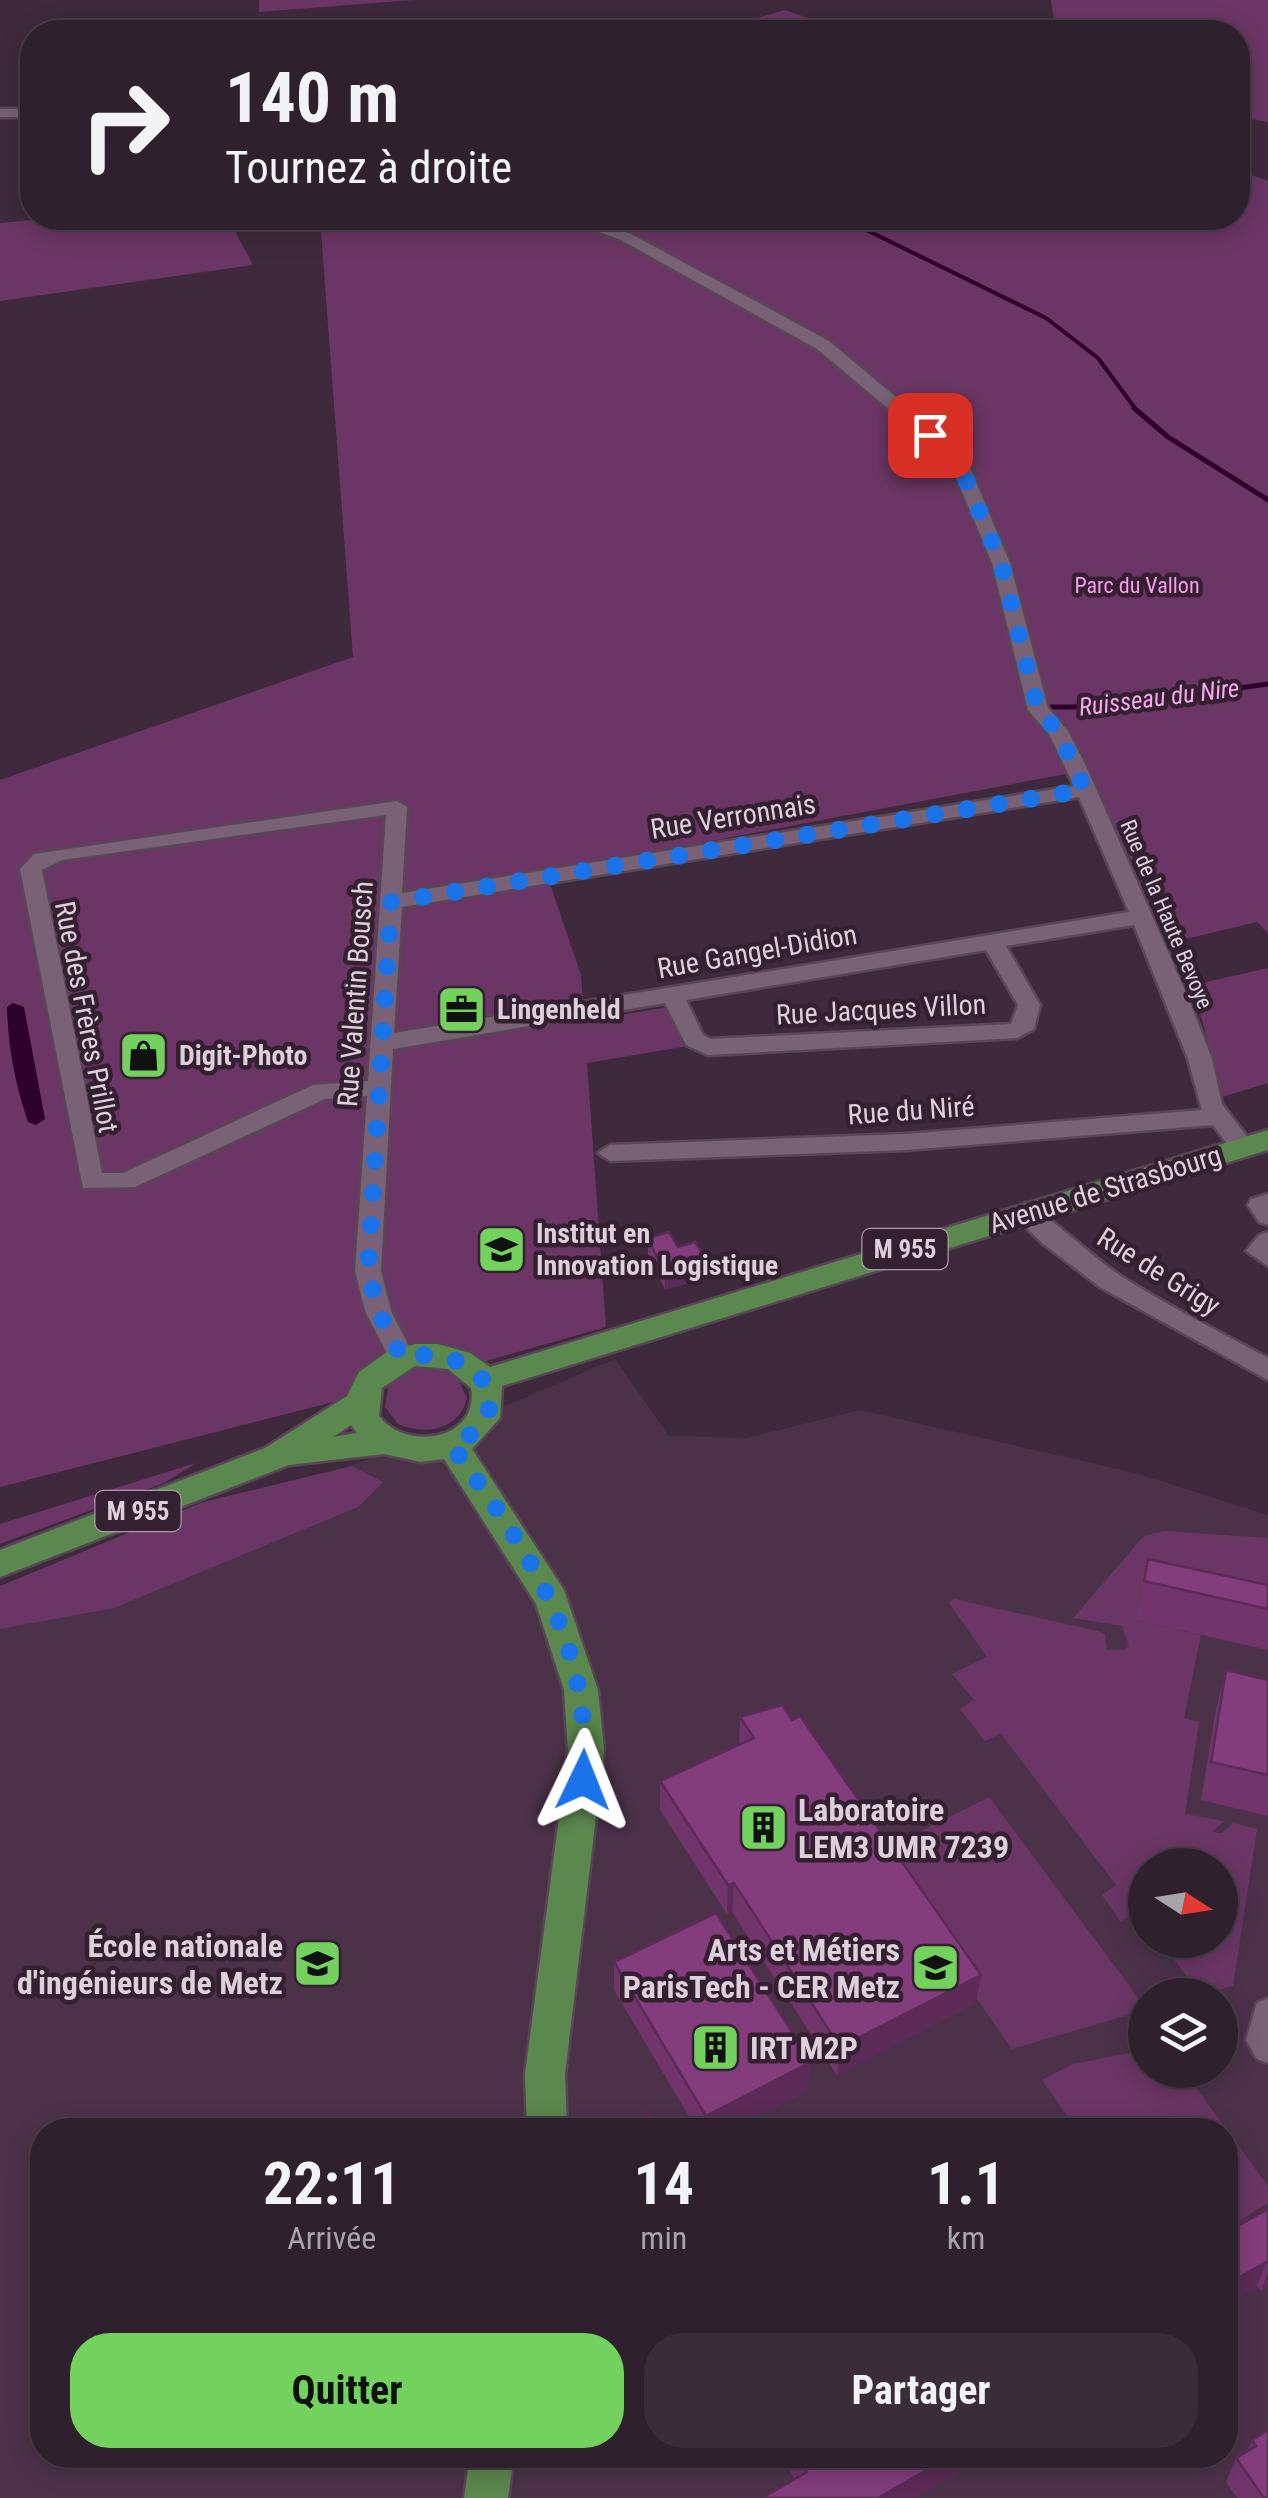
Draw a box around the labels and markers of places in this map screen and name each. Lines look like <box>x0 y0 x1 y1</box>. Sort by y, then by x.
pin <box>888 393 973 478</box>
office icon: Lingenheld <box>436 983 488 1035</box>
place label: Lingenheld <box>497 993 621 1026</box>
shop icon: Digit-Photo <box>118 1029 170 1081</box>
place label: Digit-Photo <box>179 1039 307 1072</box>
place label: Institut en Innovation Logistique <box>536 1217 778 1282</box>
school or university icon: Institut en Innovation Logistique <box>475 1223 527 1275</box>
place label: Laboratoire LEM3 UMR 7239 <box>798 1791 1009 1866</box>
building icon: Laboratoire LEM3 UMR 7239 <box>737 1802 789 1854</box>
place label: École nationale d'ingénieurs de Metz <box>17 1927 283 2002</box>
place label: Arts et Métiers ParisTech - CER Metz <box>623 1931 900 2006</box>
school or university icon: École nationale d'ingénieurs de Metz <box>292 1938 344 1990</box>
school or university icon: Arts et Métiers ParisTech - CER Metz <box>909 1942 961 1994</box>
building icon: IRT M2P <box>689 2022 741 2074</box>
place label: IRT M2P <box>750 2029 858 2067</box>

